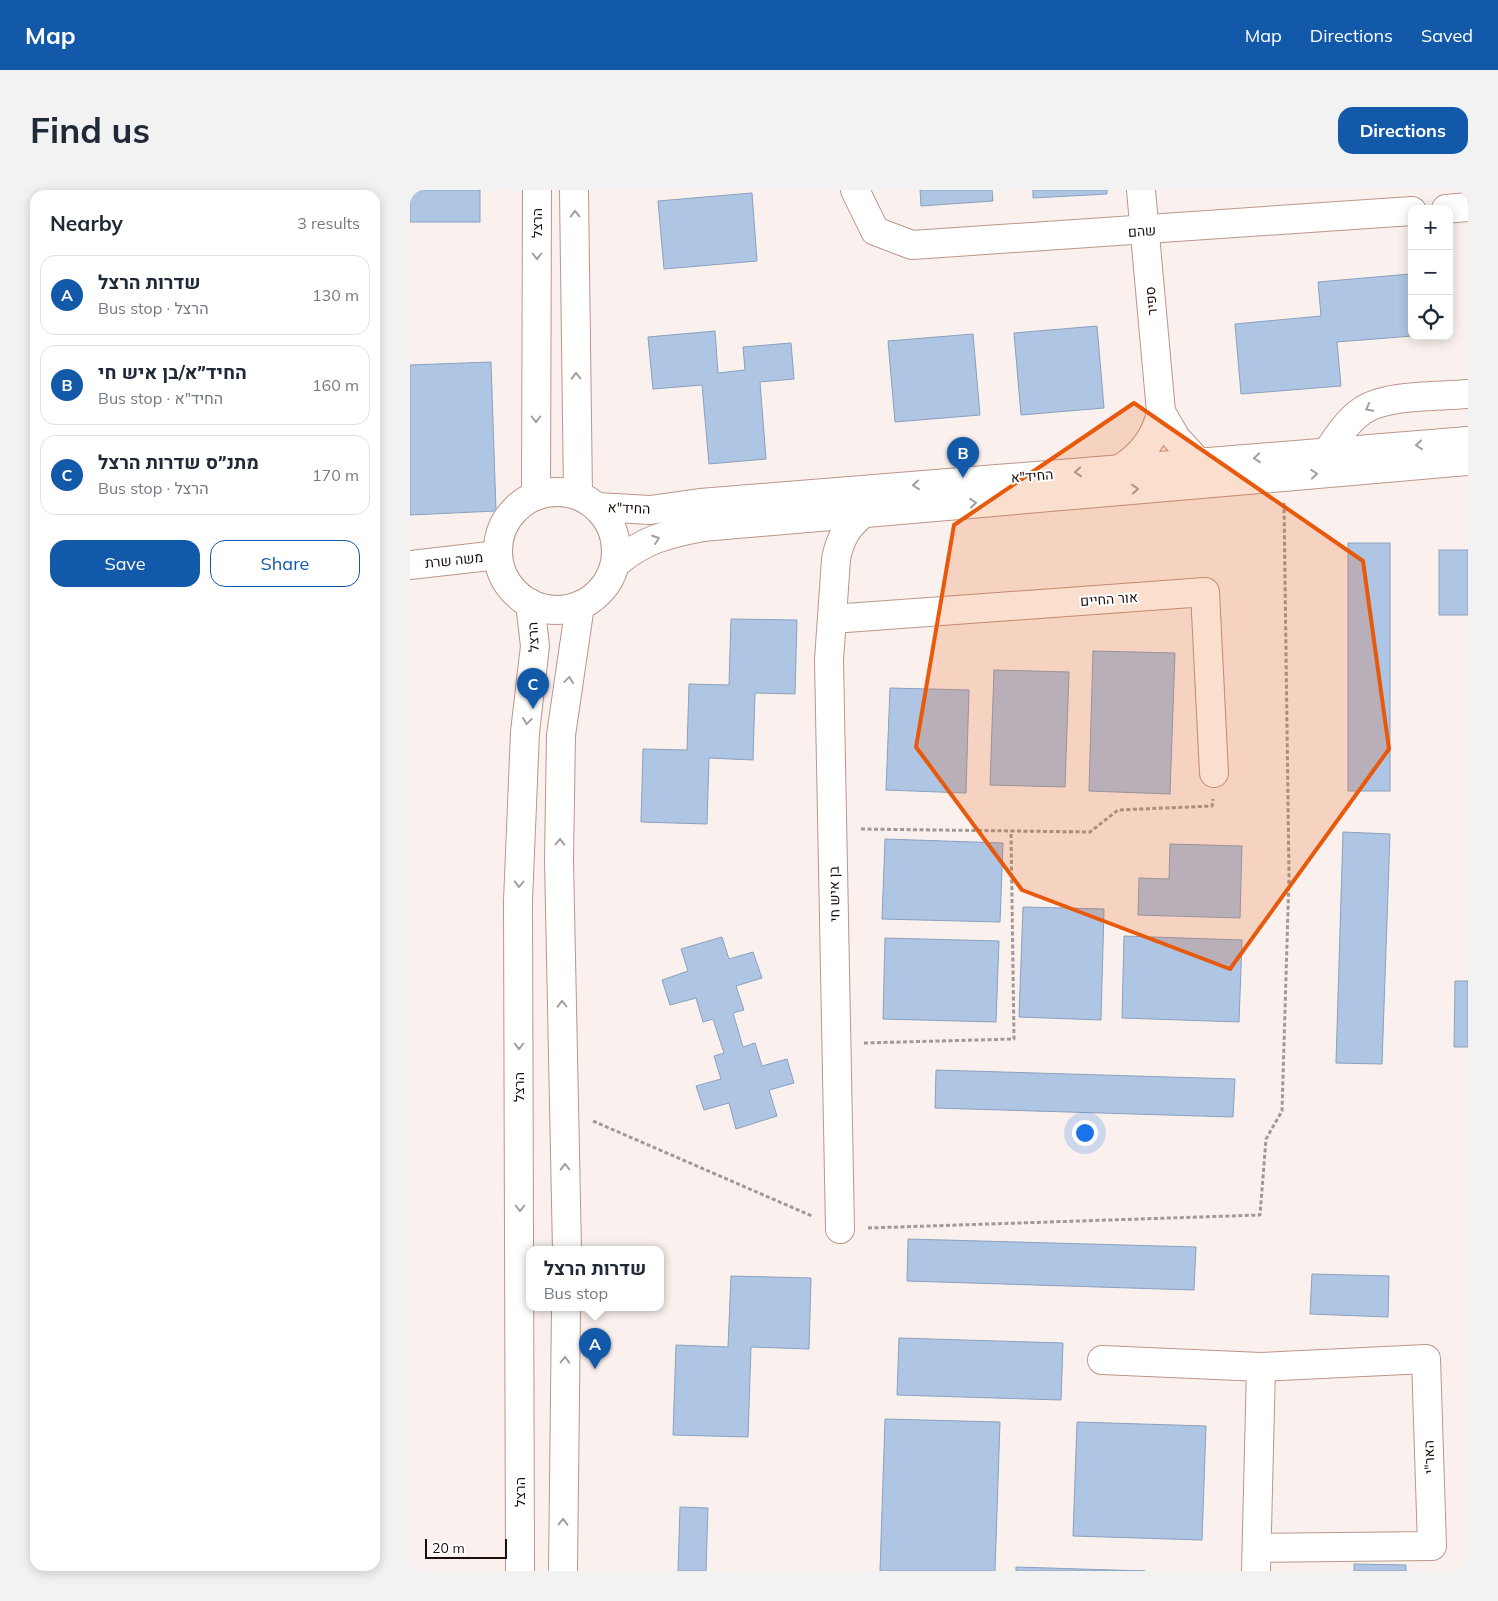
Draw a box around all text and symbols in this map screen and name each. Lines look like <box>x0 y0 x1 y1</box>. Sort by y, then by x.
text: Map <box>25 20 76 50</box>
text: Map <box>1245 24 1282 47</box>
text: Directions <box>1310 24 1393 47</box>
text: Saved <box>1421 24 1473 47</box>
button: Directions <box>1338 107 1468 154</box>
text: Find us <box>30 108 150 152</box>
map controls <box>1408 205 1453 340</box>
button: + <box>1408 205 1453 250</box>
street label: הרצל <box>528 208 546 238</box>
text: Nearby <box>50 210 123 236</box>
one-way arrow <box>569 210 580 218</box>
text: 3 results <box>297 213 360 233</box>
street label: שהם <box>1127 221 1157 241</box>
button: − <box>1408 250 1453 295</box>
one-way arrow <box>531 252 542 260</box>
text: שדרות הרצל <box>98 270 201 294</box>
text: A <box>61 285 73 305</box>
text: 130 m <box>312 285 359 305</box>
street label: ספיר <box>1141 286 1161 316</box>
button: locate <box>1408 295 1453 340</box>
text: Bus stop · הרצל <box>98 298 209 318</box>
text: החיד״א/בן איש חי <box>98 360 247 384</box>
one-way arrow <box>571 372 582 380</box>
text: B <box>61 375 73 395</box>
text: 160 m <box>312 375 359 395</box>
text: Bus stop · החיד"א <box>98 388 223 408</box>
one-way arrow <box>1365 402 1374 412</box>
one-way arrow <box>531 415 541 423</box>
pin: B <box>947 437 979 478</box>
one-way arrow <box>1415 439 1423 450</box>
text: מתנ״ס שדרות הרצל <box>98 450 259 474</box>
one-way arrow <box>1253 452 1261 463</box>
text: C <box>62 465 72 485</box>
text: 170 m <box>312 465 359 485</box>
street label: החיד"א <box>1010 465 1054 487</box>
one-way arrow <box>1074 467 1082 478</box>
one-way arrow <box>1311 469 1319 480</box>
text: Bus stop · הרצל <box>98 478 209 498</box>
one-way arrow <box>912 480 920 491</box>
one-way arrow <box>1131 484 1139 495</box>
street label: החיד"א <box>607 498 651 518</box>
one-way arrow <box>969 498 977 509</box>
one-way arrow <box>651 535 660 545</box>
button: Save <box>50 540 200 587</box>
button: Share <box>210 540 360 587</box>
street label: משה שרת <box>424 548 484 572</box>
street label: אור החיים <box>1080 588 1138 610</box>
street label: הרצל <box>523 622 543 652</box>
pin: C <box>517 668 549 709</box>
one-way arrow <box>564 675 574 684</box>
one-way arrow <box>522 718 533 726</box>
one-way arrow <box>554 837 565 845</box>
street label: בן איש חי <box>825 865 843 922</box>
one-way arrow <box>514 880 524 888</box>
one-way arrow <box>557 1000 567 1008</box>
one-way arrow <box>514 1042 524 1050</box>
street label: הרצל <box>510 1072 528 1102</box>
your location <box>1072 1120 1098 1146</box>
one-way arrow <box>560 1162 571 1170</box>
one-way arrow <box>515 1205 525 1213</box>
popup <box>526 1246 664 1311</box>
text: שדרות הרצל <box>544 1256 646 1280</box>
text: Bus stop <box>544 1283 608 1303</box>
pin: A <box>579 1328 611 1369</box>
one-way arrow <box>560 1356 570 1364</box>
street label: האר"י <box>1419 1440 1439 1474</box>
street label: הרצל <box>511 1477 529 1507</box>
one-way arrow <box>558 1518 568 1526</box>
scale bar <box>425 1536 508 1559</box>
text: 20 m <box>432 1539 465 1557</box>

